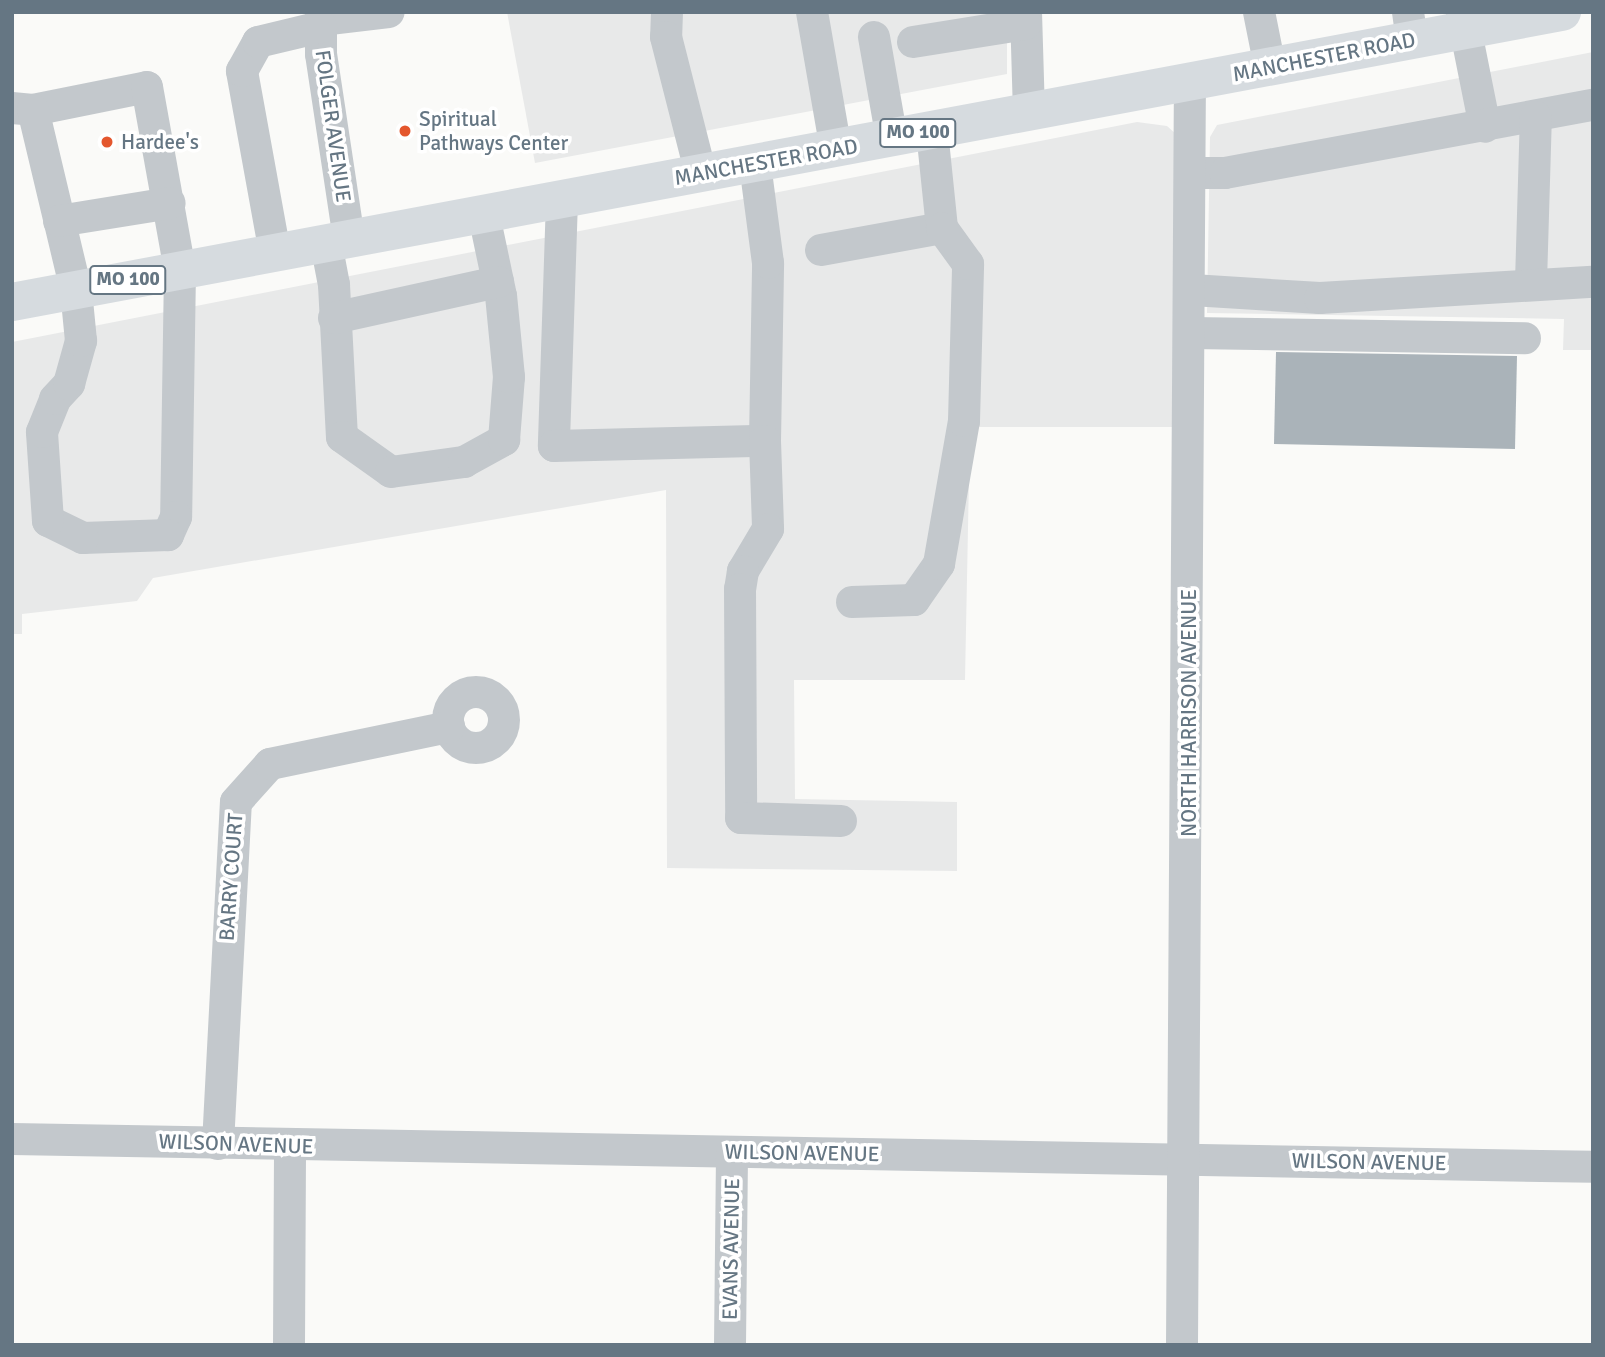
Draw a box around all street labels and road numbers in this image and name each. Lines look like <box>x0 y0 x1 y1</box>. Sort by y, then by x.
street label: MANCHESTER ROAD <box>1230 27 1418 87</box>
street label: FOLGER AVENUE <box>310 48 356 204</box>
road number: MO 100 <box>878 118 958 148</box>
street label: MANCHESTER ROAD <box>672 133 860 191</box>
road number: MO 100 <box>88 264 168 296</box>
street label: NORTH HARRISON AVENUE <box>1176 589 1202 837</box>
street label: BARRY COURT <box>214 812 248 942</box>
street label: WILSON AVENUE <box>158 1129 314 1159</box>
street label: WILSON AVENUE <box>724 1139 880 1167</box>
street label: WILSON AVENUE <box>1291 1148 1447 1176</box>
street label: EVANS AVENUE <box>717 1178 745 1320</box>

